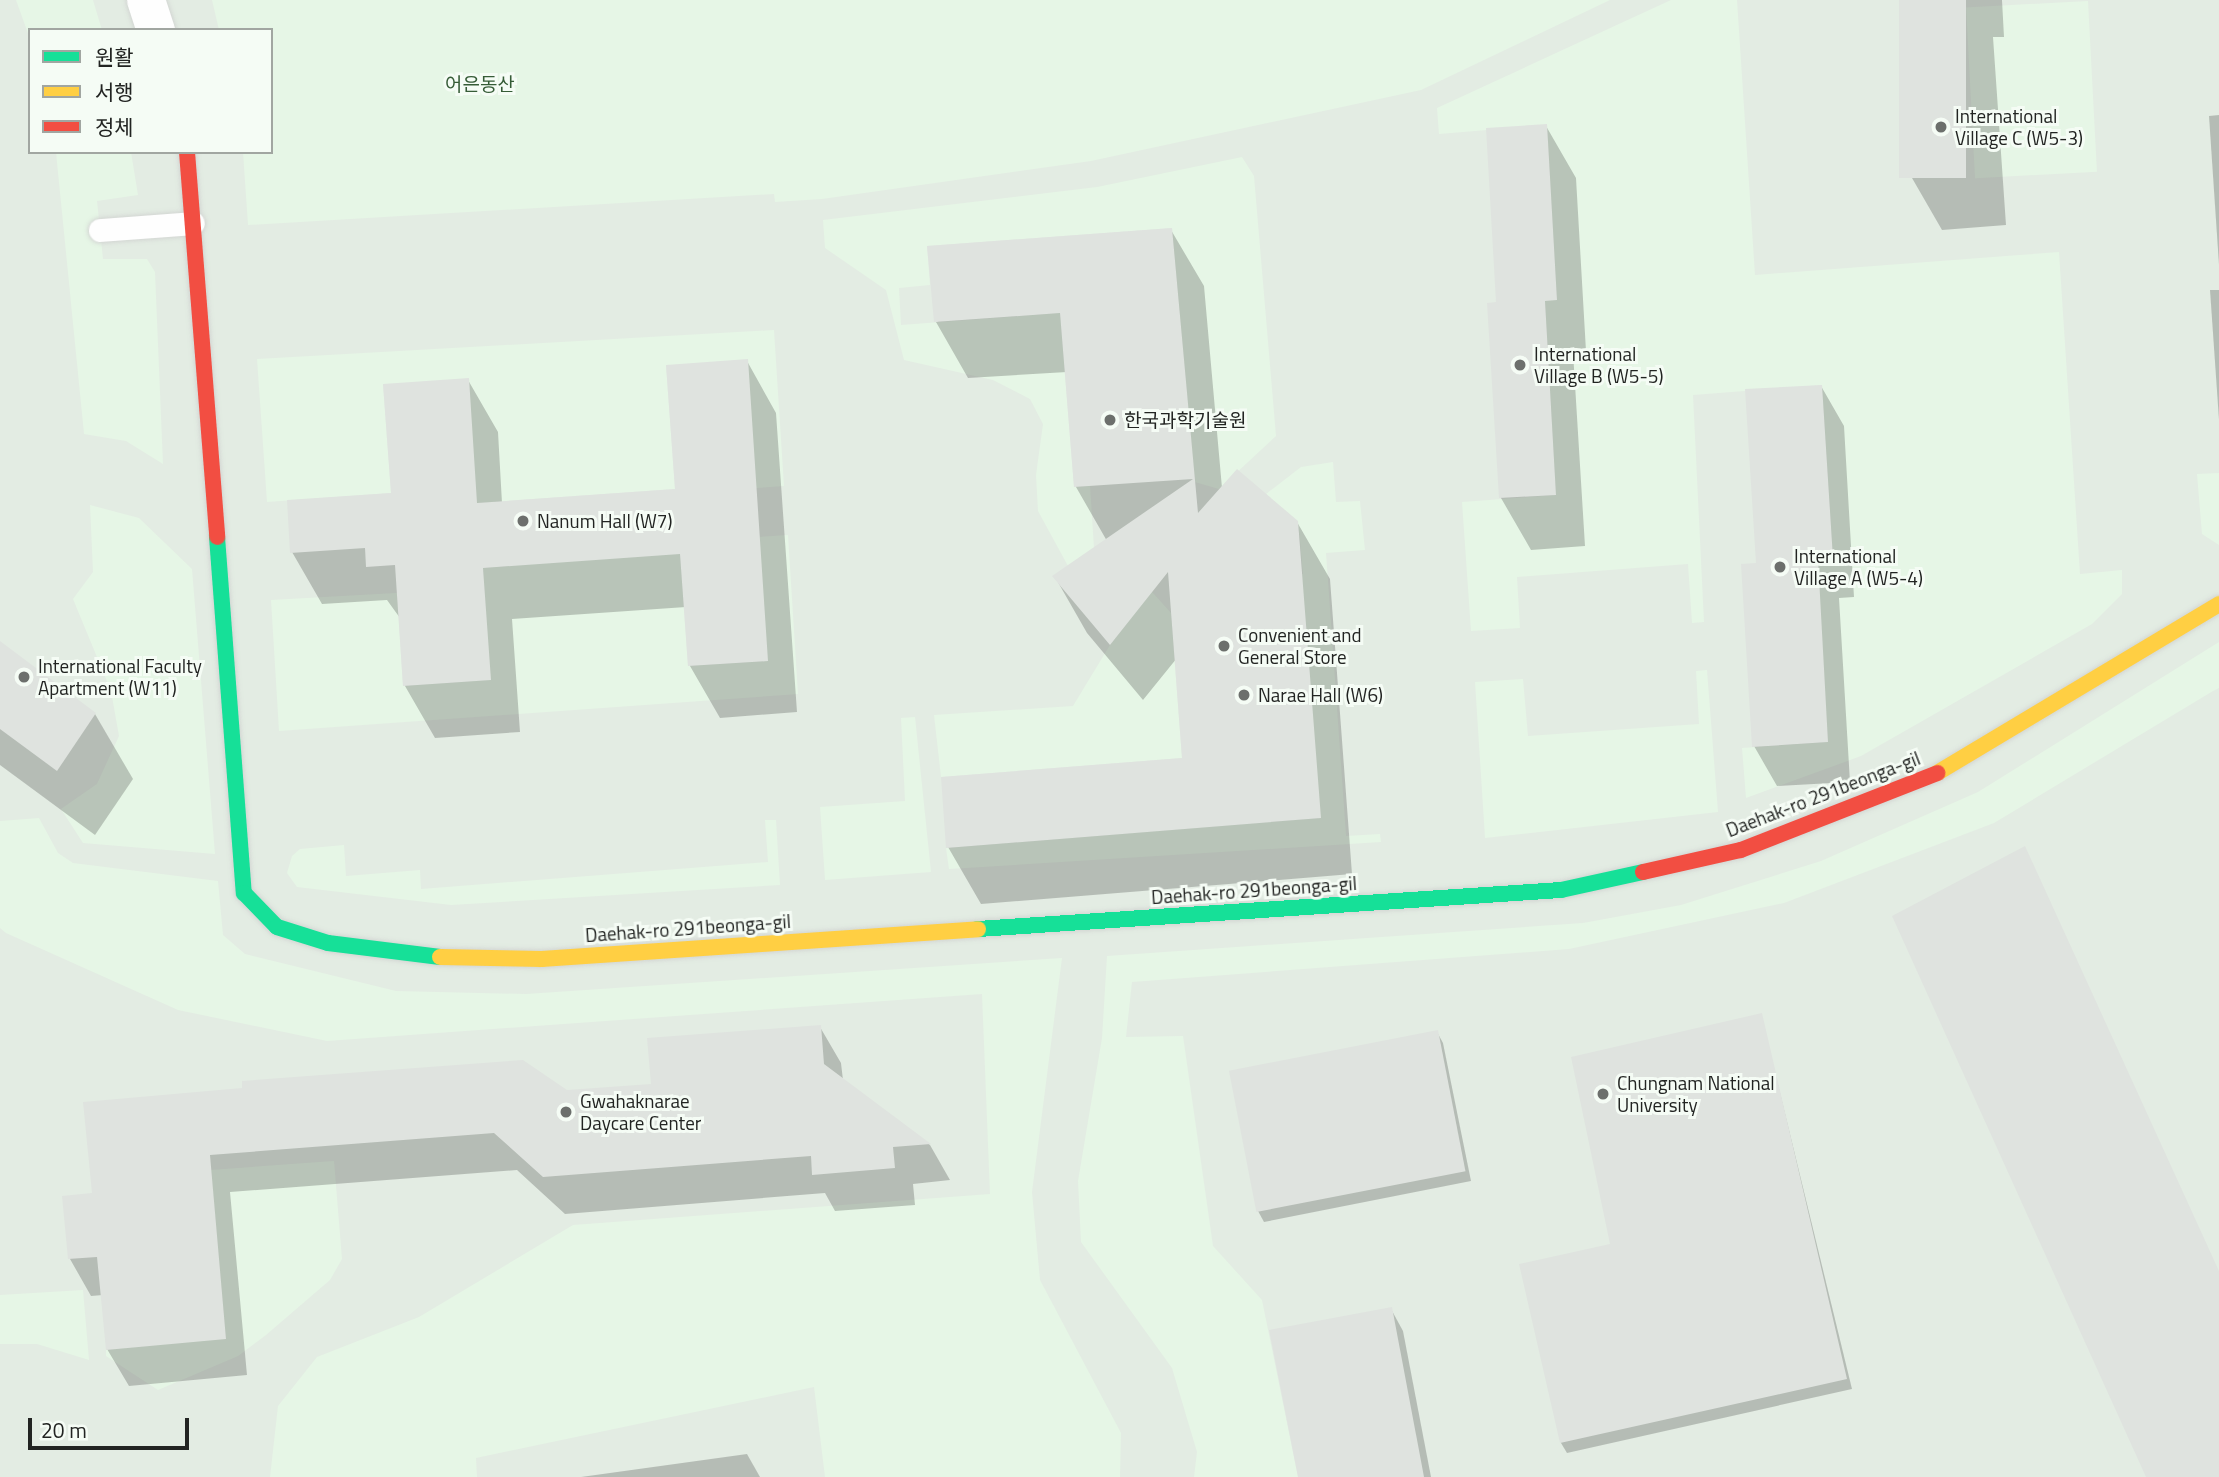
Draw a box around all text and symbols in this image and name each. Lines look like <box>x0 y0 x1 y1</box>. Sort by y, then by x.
legend <box>28 28 273 154</box>
text: 원활 <box>95 41 134 73</box>
park label: 어은동산 <box>445 73 515 95</box>
text: 서행 <box>95 76 134 108</box>
place label: International Village C (W5-3) <box>1955 105 2083 149</box>
text: 정체 <box>95 111 134 143</box>
marker: International Village C (W5-3) <box>1933 119 1949 135</box>
place label: International Village B (W5-5) <box>1534 343 1663 387</box>
marker: International Village B (W5-5) <box>1512 357 1528 373</box>
place label: 한국과학기술원 <box>1124 409 1246 431</box>
marker: 한국과학기술원 <box>1102 412 1118 428</box>
place label: Nanum Hall (W7) <box>537 510 673 532</box>
marker: Nanum Hall (W7) <box>515 513 531 529</box>
place label: International Village A (W5-4) <box>1794 545 1923 589</box>
marker: International Village A (W5-4) <box>1772 559 1788 575</box>
place label: Convenient and General Store <box>1238 624 1362 668</box>
marker: Convenient and General Store <box>1216 638 1232 654</box>
place label: International Faculty Apartment (W11) <box>38 655 202 699</box>
marker: International Faculty Apartment (W11) <box>16 669 32 685</box>
place label: Narae Hall (W6) <box>1258 684 1383 706</box>
marker: Narae Hall (W6) <box>1236 687 1252 703</box>
street label: Daehak-ro 291beonga-gil <box>1723 746 1923 842</box>
street label: Daehak-ro 291beonga-gil <box>1150 871 1358 909</box>
street label: Daehak-ro 291beonga-gil <box>584 909 792 947</box>
place label: Chungnam National University <box>1617 1072 1775 1116</box>
marker: Chungnam National University <box>1595 1086 1611 1102</box>
place label: Gwahaknarae Daycare Center <box>580 1090 701 1134</box>
marker: Gwahaknarae Daycare Center <box>558 1104 574 1120</box>
scale bar <box>32 1404 192 1448</box>
text: 20 m <box>41 1414 87 1446</box>

